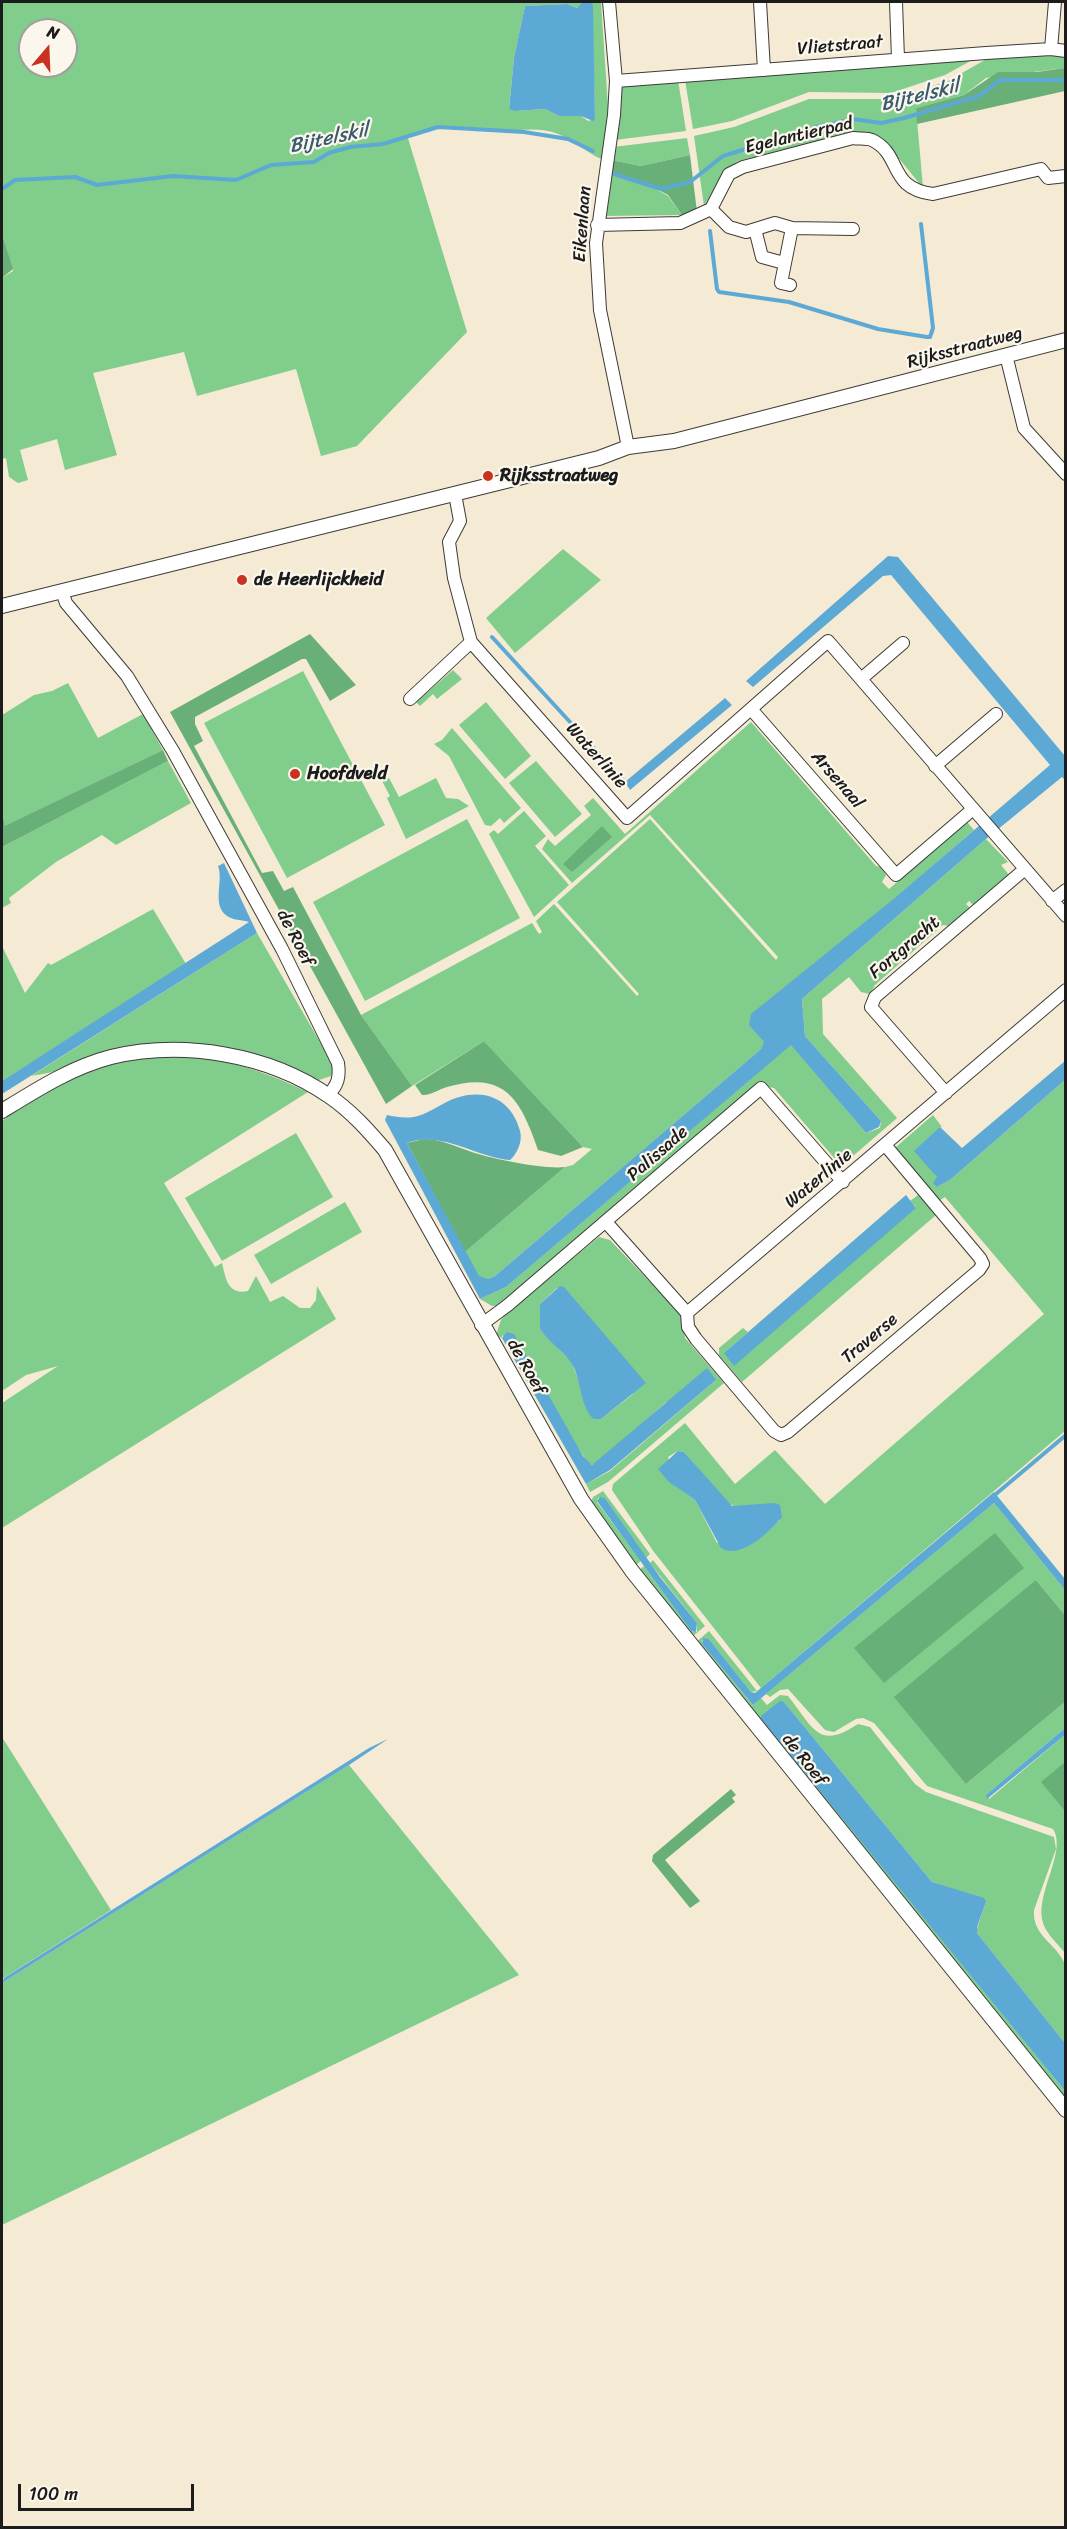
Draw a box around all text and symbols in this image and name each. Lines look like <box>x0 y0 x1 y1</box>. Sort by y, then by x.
text: N <box>43 17 63 48</box>
north arrow <box>18 18 78 78</box>
street label: Vlietstraat <box>796 31 884 61</box>
water label: Bijtelskil <box>878 75 962 117</box>
street label: Egelantierpad <box>743 113 855 159</box>
water label: Bijtelskil <box>287 119 371 159</box>
street label: Eikenlaan <box>570 185 596 263</box>
street label: Rijksstraatweg <box>905 322 1025 374</box>
place label: Rijksstraatweg <box>500 465 618 487</box>
marker: Rijksstraatweg <box>481 469 495 483</box>
place label: de Heerlijckheid <box>254 569 383 591</box>
marker: de Heerlijckheid <box>235 573 249 587</box>
street label: Waterlinie <box>561 719 631 793</box>
street label: Arsenaal <box>806 747 868 813</box>
place label: Hoofdveld <box>307 763 387 785</box>
marker: Hoofdveld <box>288 767 302 781</box>
street label: de Roef <box>271 906 319 970</box>
street label: Fortgracht <box>865 912 945 984</box>
street label: Palissade <box>623 1122 693 1186</box>
street label: Waterlinie <box>781 1145 857 1213</box>
street label: Traverse <box>837 1309 903 1369</box>
street label: de Roef <box>501 1335 551 1399</box>
street label: de Roef <box>777 1730 831 1790</box>
scale bar <box>21 2472 196 2510</box>
text: 100 m <box>29 2478 78 2510</box>

